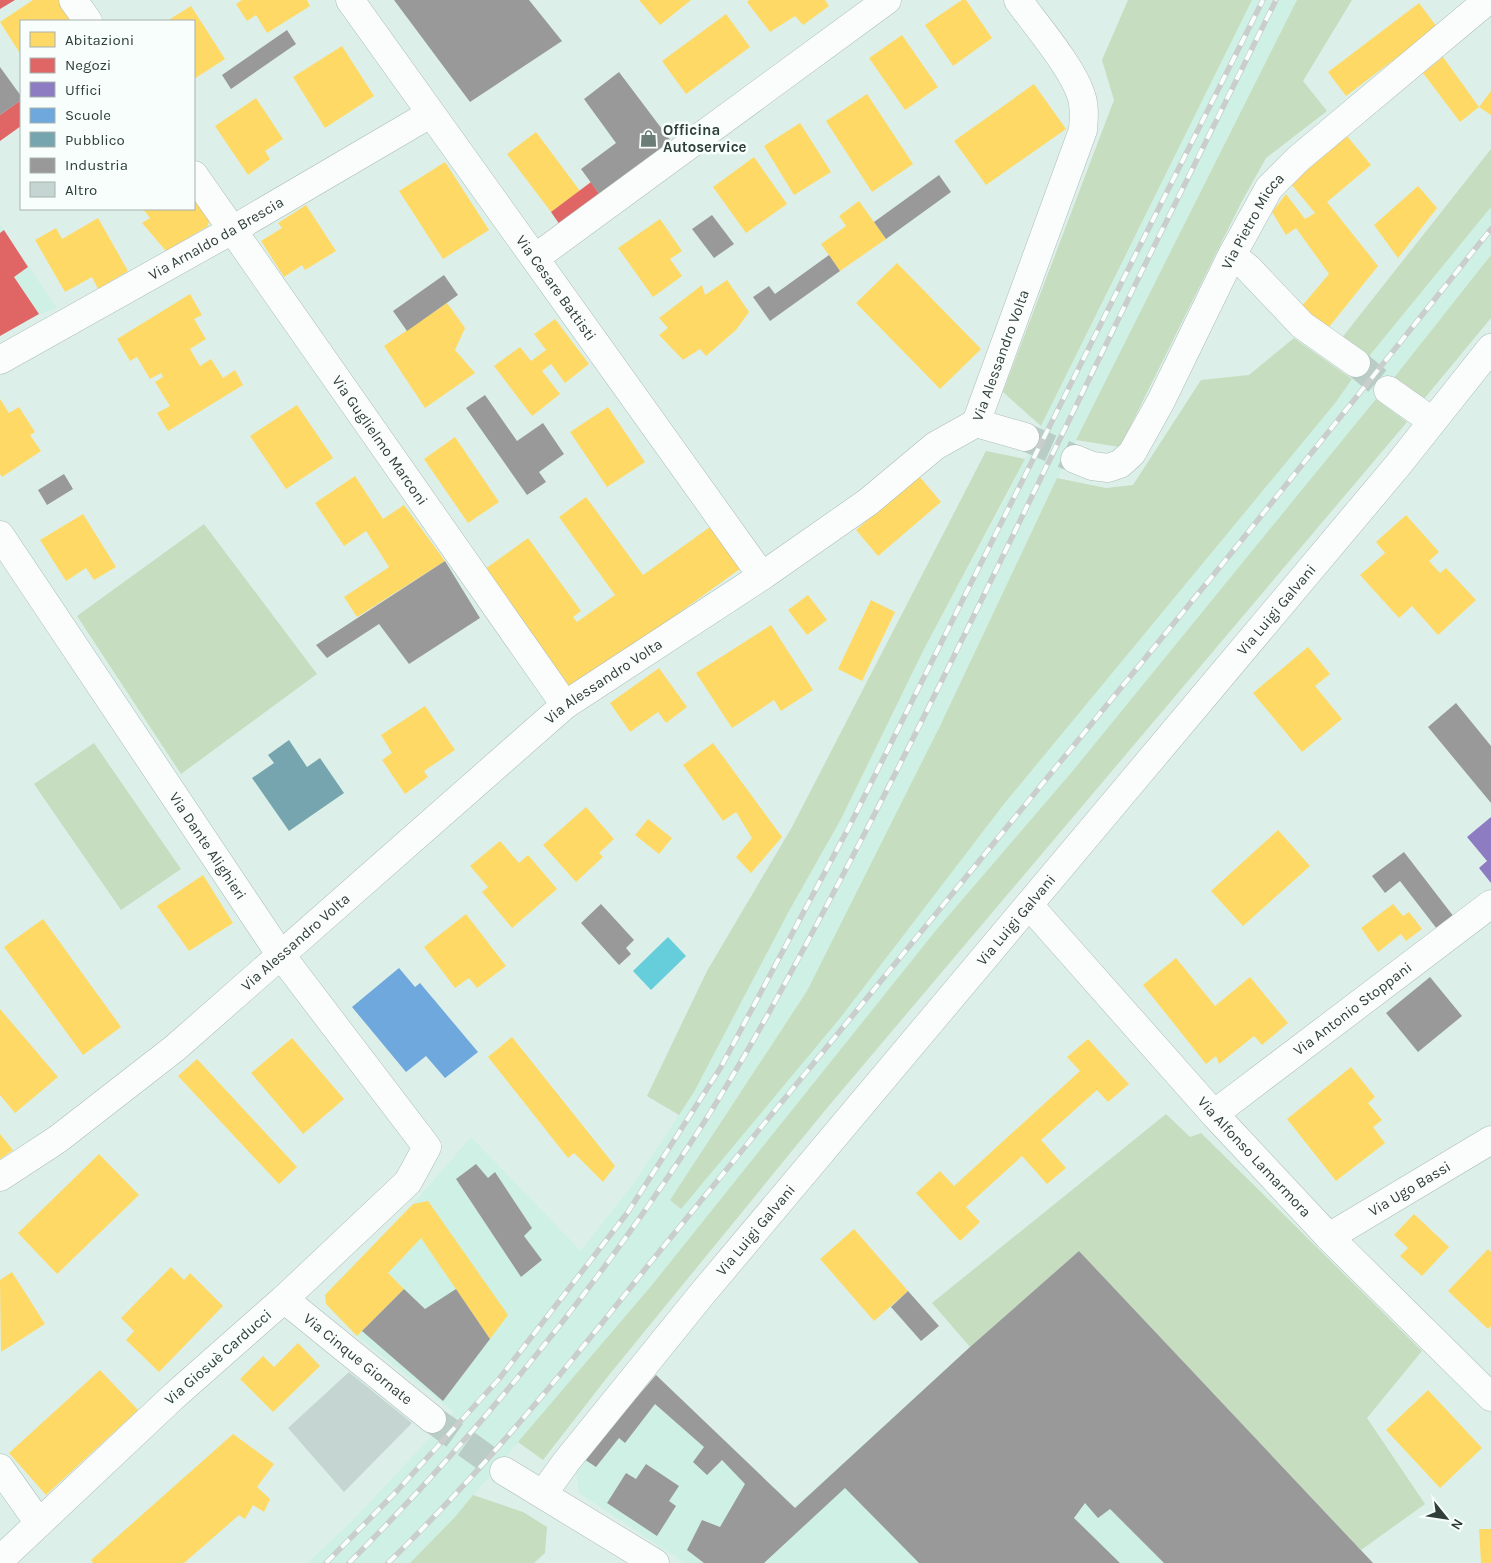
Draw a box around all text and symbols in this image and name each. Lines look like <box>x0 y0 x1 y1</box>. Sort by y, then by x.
legend <box>20 20 195 210</box>
text: Abitazioni <box>65 31 134 49</box>
text: Negozi <box>65 56 111 74</box>
text: Uffici <box>65 81 102 99</box>
text: Scuole <box>65 106 111 124</box>
place label: Officina Autoservice <box>663 121 747 156</box>
shop icon: Officina Autoservice <box>639 129 659 149</box>
text: Pubblico <box>65 131 125 149</box>
text: Industria <box>65 156 128 174</box>
street label: Via Pietro Micca <box>1217 169 1288 272</box>
text: Altro <box>65 181 97 199</box>
street label: Via Arnaldo da Brescia <box>145 193 287 284</box>
street label: Via Cesare Battisti <box>512 231 600 344</box>
street label: Via Alessandro Volta <box>968 287 1033 424</box>
street label: Via Guglielmo Marconi <box>328 372 431 509</box>
street label: Via Luigi Galvani <box>1233 561 1320 659</box>
street label: Via Alessandro Volta <box>541 635 666 728</box>
street label: Via Dante Alighieri <box>165 789 250 903</box>
street label: Via Luigi Galvani <box>973 871 1059 969</box>
street label: Via Alessandro Volta <box>237 889 354 995</box>
street label: Via Antonio Stoppani <box>1290 958 1415 1060</box>
street label: Via Alfonso Lamarmora <box>1194 1093 1315 1221</box>
street label: Via Ugo Bassi <box>1365 1157 1454 1220</box>
street label: Via Luigi Galvani <box>712 1181 799 1279</box>
street label: Via Giosuè Carducci <box>161 1306 275 1408</box>
street label: Via Cinque Giornate <box>300 1309 416 1408</box>
north arrow <box>1421 1493 1471 1543</box>
text: N <box>1447 1516 1467 1533</box>

